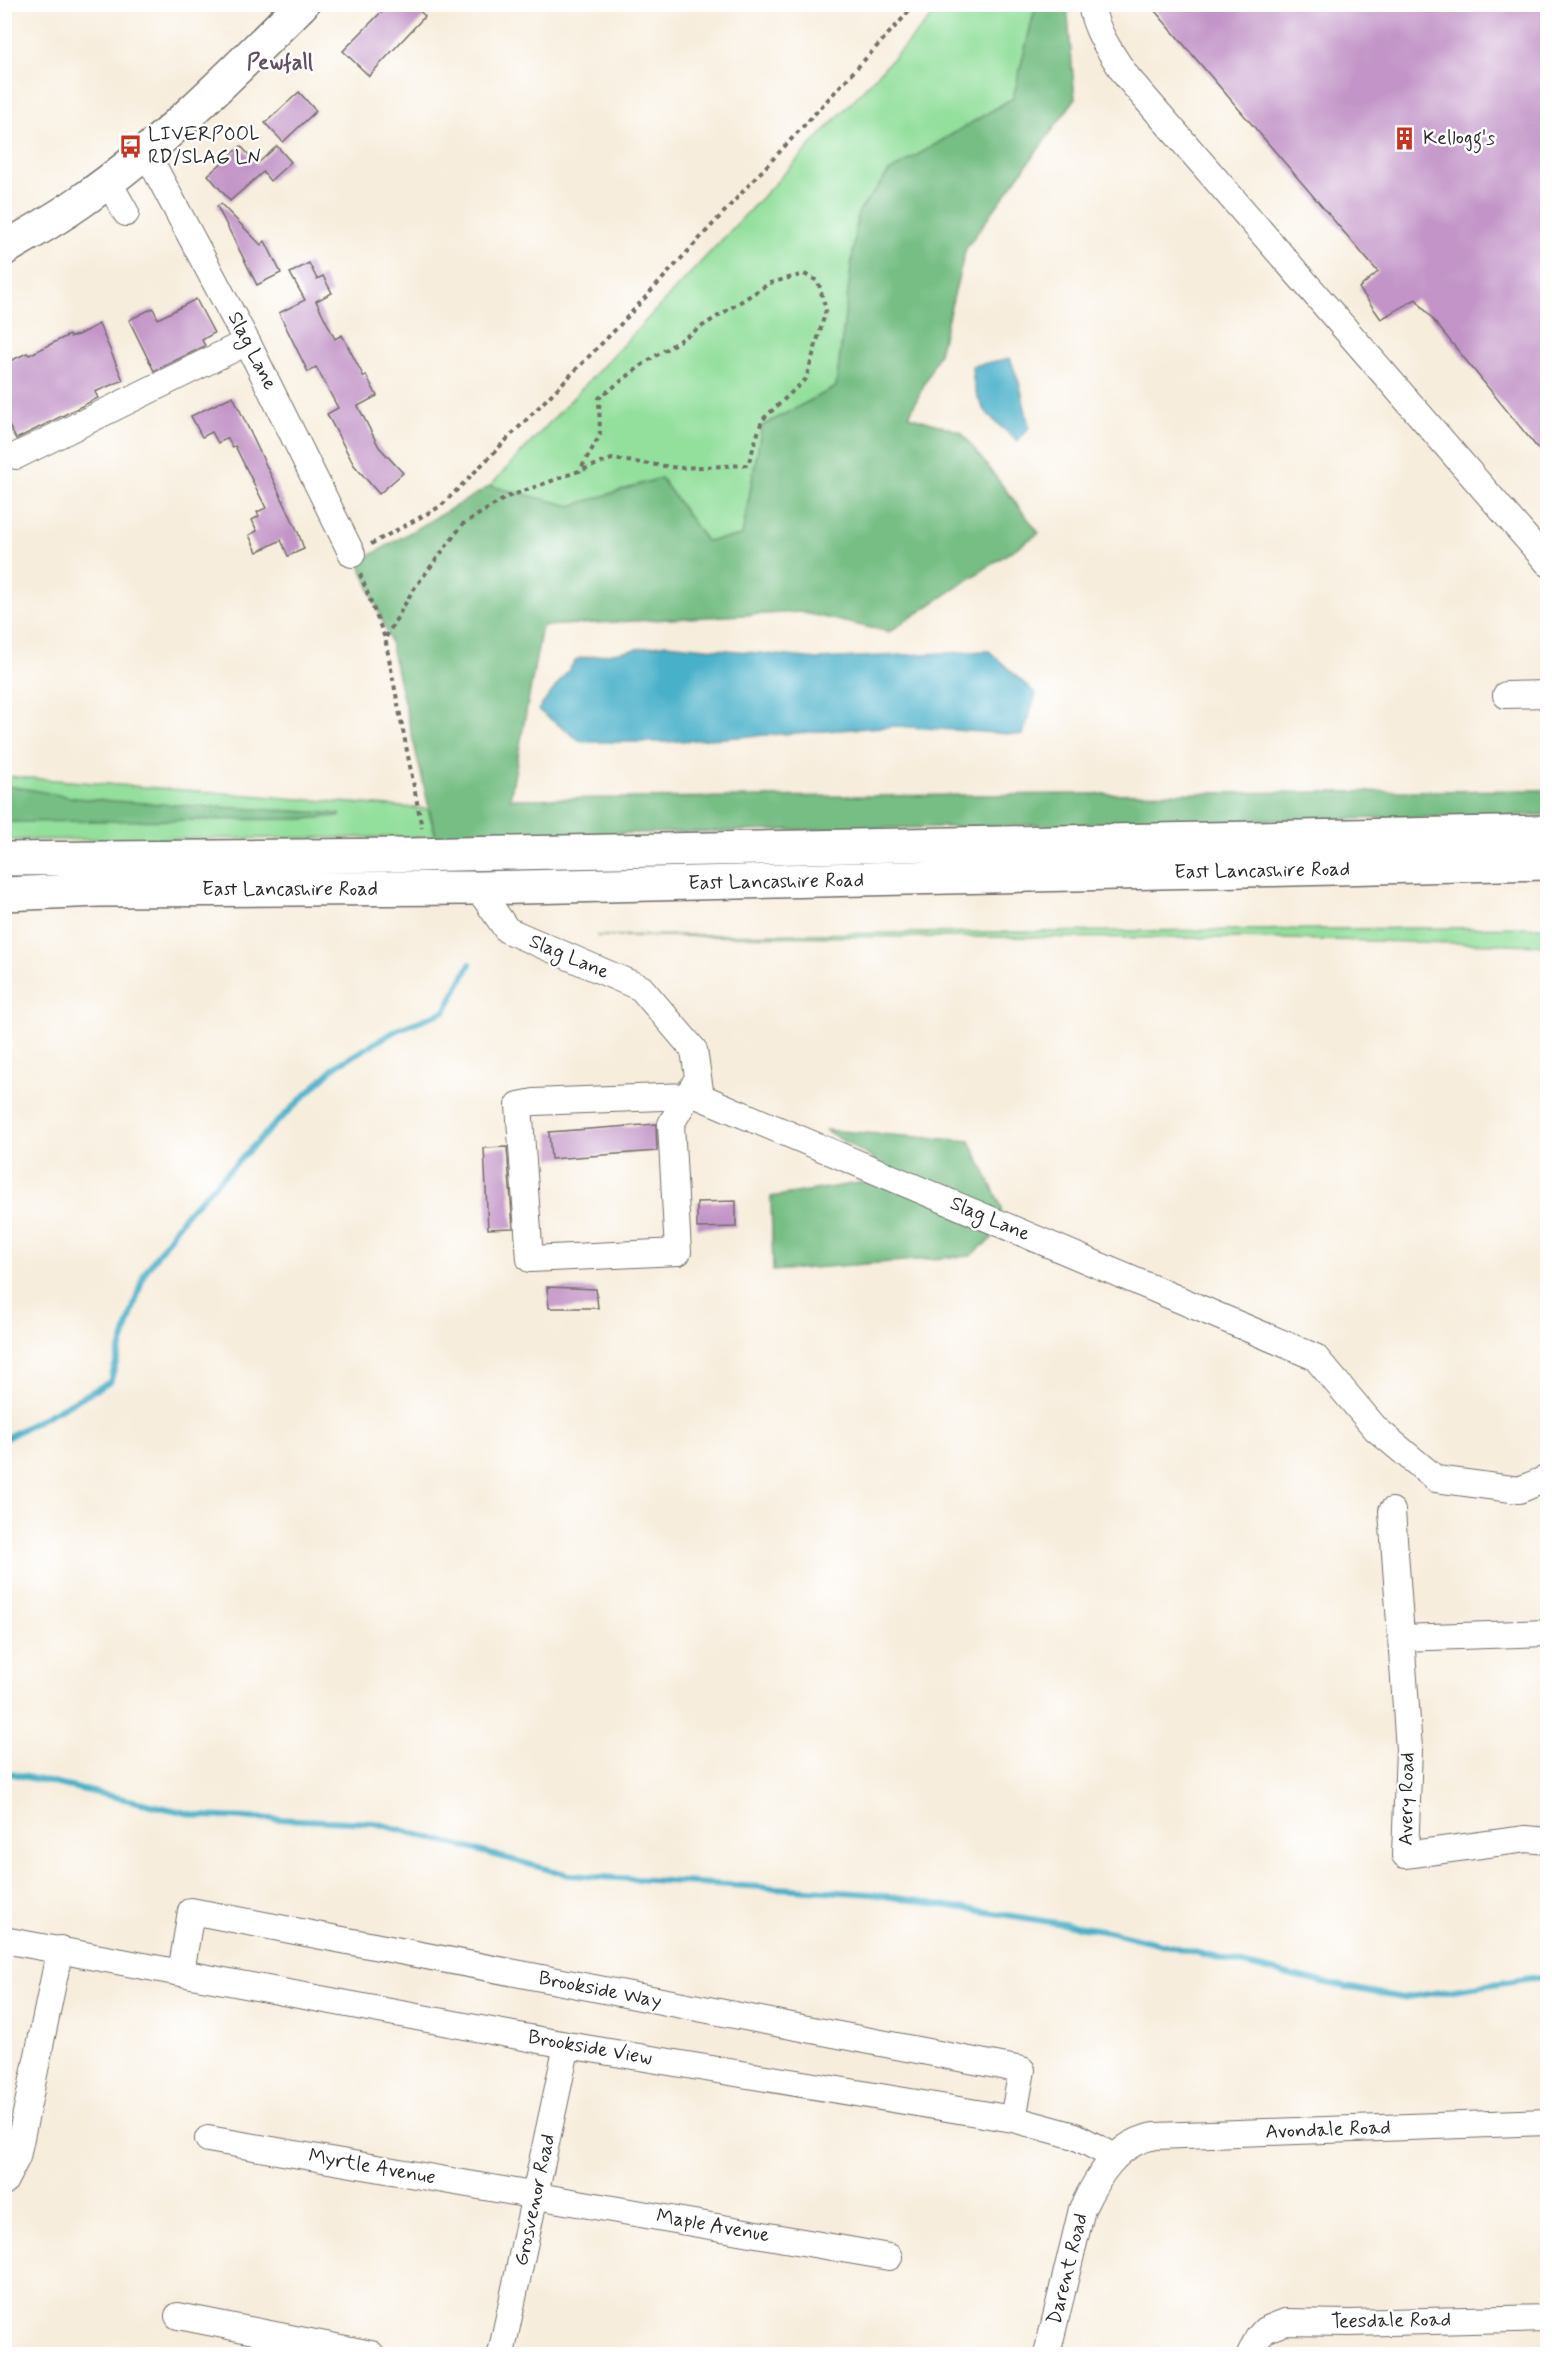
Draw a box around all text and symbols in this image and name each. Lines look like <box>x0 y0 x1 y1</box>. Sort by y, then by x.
district label: Pewfall <box>247 49 314 77</box>
place label: LIVERPOOL RD/SLAG LN <box>148 121 261 171</box>
building icon: Kellogg's <box>1392 125 1418 151</box>
place label: Kellogg's <box>1423 125 1495 154</box>
bus stop icon: LIVERPOOL RD/SLAG LN <box>117 133 143 159</box>
street label: Slag Lane <box>220 307 283 395</box>
street label: East Lancashire Road <box>1174 856 1350 886</box>
street label: East Lancashire Road <box>688 867 864 897</box>
street label: East Lancashire Road <box>202 876 378 903</box>
street label: Slag Lane <box>524 928 613 987</box>
street label: Slag Lane <box>945 1190 1034 1249</box>
street label: Avery Road <box>1393 1752 1421 1846</box>
street label: Brookside Way <box>536 1965 664 2015</box>
street label: Brookside View <box>526 2024 654 2072</box>
street label: Avondale Road <box>1265 2114 1391 2146</box>
street label: Grosvenor Road <box>508 2132 562 2268</box>
street label: Myrtle Avenue <box>306 2143 438 2191</box>
street label: Maple Avenue <box>654 2203 772 2249</box>
street label: Darent Road <box>1041 2211 1095 2327</box>
street label: Teesdale Road <box>1331 2306 1451 2336</box>

